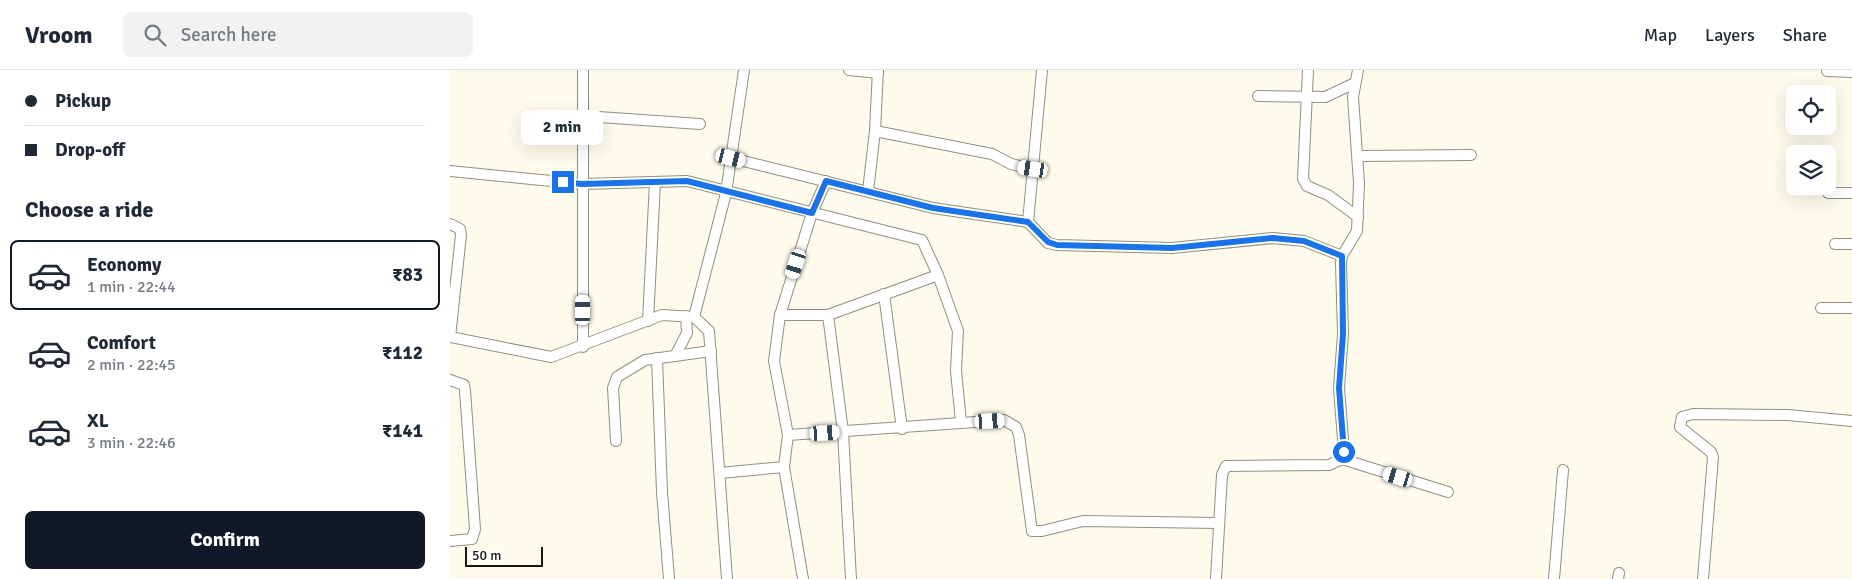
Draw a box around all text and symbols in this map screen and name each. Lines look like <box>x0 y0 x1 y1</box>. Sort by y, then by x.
search box <box>123 12 473 57</box>
text: Vroom <box>25 20 93 50</box>
icon: search <box>141 21 169 49</box>
text: Search here <box>181 23 276 47</box>
text: Map <box>1644 24 1677 46</box>
text: Layers <box>1705 24 1755 46</box>
text: Share <box>1783 24 1827 46</box>
map controls <box>1786 85 1836 195</box>
button: locate <box>1786 85 1836 135</box>
text: Pickup <box>55 89 111 113</box>
callout: 2 min <box>522 109 604 144</box>
text: 2 min <box>543 117 581 137</box>
text: Drop-off <box>55 138 125 162</box>
button: layers <box>1786 145 1836 195</box>
car <box>714 147 747 169</box>
car <box>1017 159 1048 179</box>
route end <box>552 171 574 193</box>
text: Choose a ride <box>25 196 153 223</box>
car <box>784 247 807 281</box>
icon: car <box>27 253 72 298</box>
text: Economy <box>87 253 161 277</box>
text: ₹83 <box>392 263 423 287</box>
text: 1 min · 22:44 <box>87 277 176 297</box>
car <box>575 295 590 325</box>
icon: car <box>27 331 72 376</box>
text: Comfort <box>87 331 156 355</box>
text: ₹112 <box>382 341 423 365</box>
text: 2 min · 22:45 <box>87 355 176 375</box>
icon: car <box>27 409 72 454</box>
text: XL <box>87 409 109 433</box>
car <box>974 413 1005 429</box>
text: ₹141 <box>382 419 423 443</box>
car <box>809 425 840 441</box>
text: 3 min · 22:46 <box>87 433 176 453</box>
route start <box>1333 441 1355 463</box>
car <box>1381 465 1414 489</box>
button: Confirm <box>25 511 425 569</box>
scale bar <box>465 544 542 567</box>
text: 50 m <box>472 547 501 564</box>

